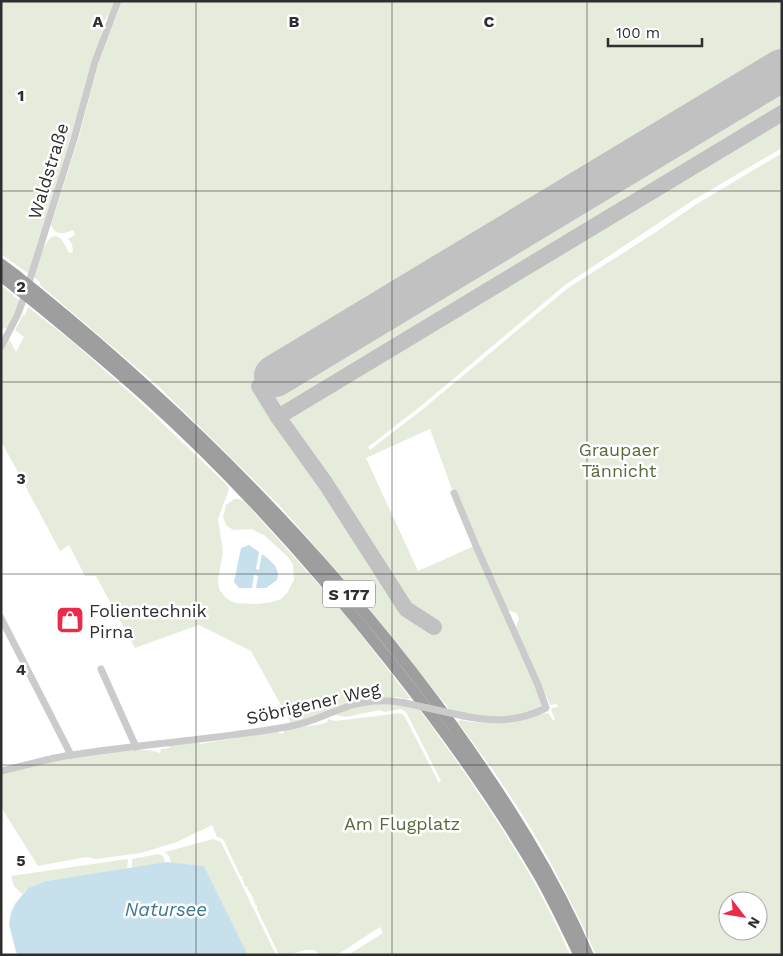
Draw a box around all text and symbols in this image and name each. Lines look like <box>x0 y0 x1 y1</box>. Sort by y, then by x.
text: A <box>93 12 104 31</box>
text: B <box>289 12 300 31</box>
text: C <box>484 12 495 31</box>
scale bar <box>608 15 702 47</box>
text: 100 m <box>616 24 660 42</box>
text: 1 <box>18 86 24 105</box>
street label: Waldstraße <box>23 120 73 222</box>
text: 2 <box>16 277 26 296</box>
park label: Graupaer Tännicht <box>579 439 659 481</box>
text: 3 <box>16 469 26 488</box>
road number: S 177 <box>323 580 375 608</box>
place label: Folientechnik Pirna <box>89 600 207 642</box>
shop icon: Folientechnik Pirna <box>55 605 85 635</box>
text: 4 <box>16 660 26 679</box>
street label: Söbrigener Weg <box>244 677 382 729</box>
park label: Am Flugplatz <box>344 813 460 834</box>
text: 5 <box>16 851 26 870</box>
north arrow <box>718 891 768 941</box>
water label: Natursee <box>125 898 207 921</box>
text: N <box>745 914 764 931</box>

